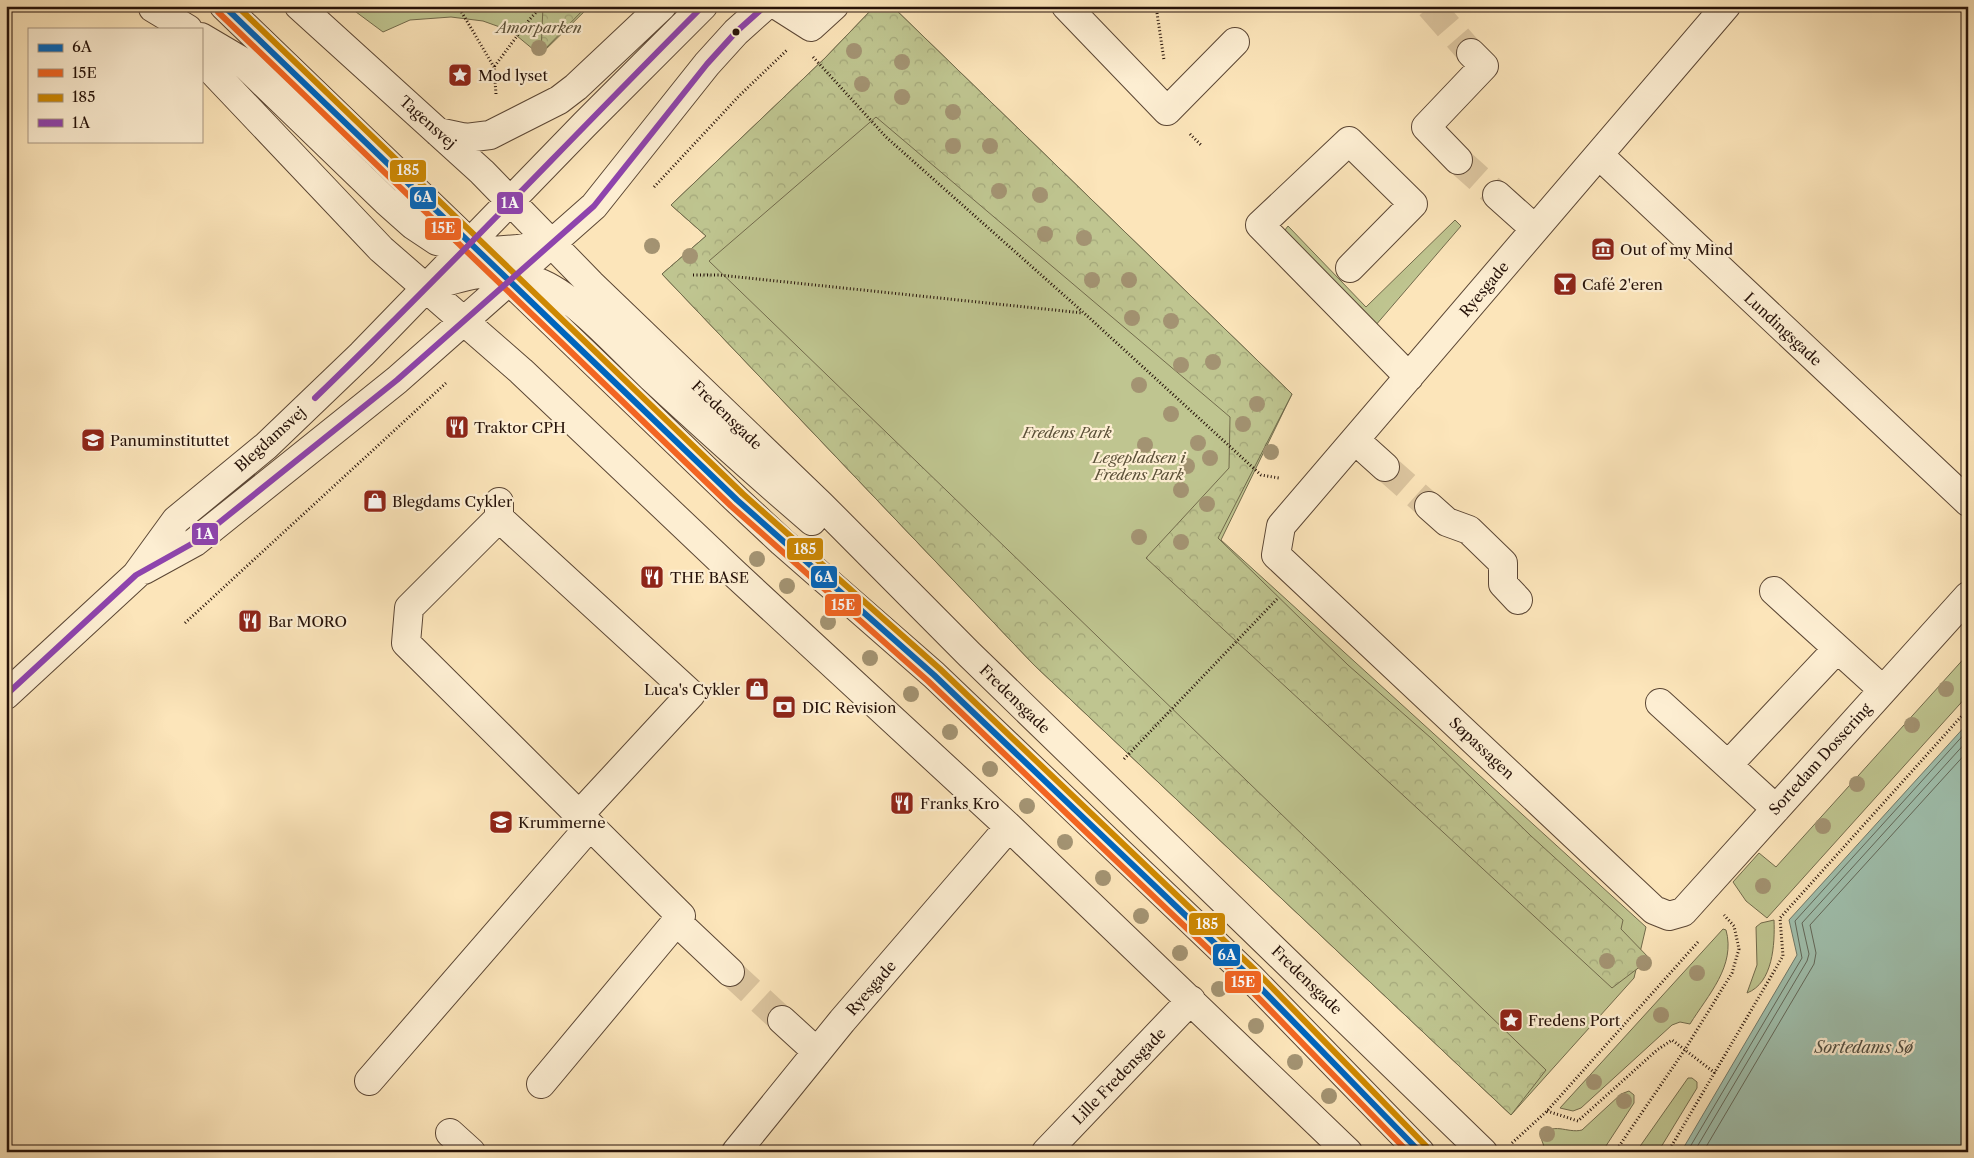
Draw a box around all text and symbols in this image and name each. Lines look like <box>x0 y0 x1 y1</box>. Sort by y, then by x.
park label: Amorparken <box>494 18 582 37</box>
unlabelled marker <box>731 27 741 37</box>
legend <box>28 28 202 142</box>
text: 6A <box>72 37 93 56</box>
place icon: Mod lyset <box>447 62 473 88</box>
text: 15E <box>72 63 97 82</box>
place label: Mod lyset <box>478 66 548 85</box>
text: 185 <box>72 87 95 106</box>
street label: Tagensvej <box>396 91 460 153</box>
text: 1A <box>72 113 91 132</box>
line badge: 185 <box>389 159 427 183</box>
text: 185 <box>397 161 420 179</box>
line badge: 6A <box>409 186 437 210</box>
text: 6A <box>413 188 434 206</box>
line badge: 1A <box>496 191 524 215</box>
text: 1A <box>501 194 520 212</box>
line badge: 15E <box>424 217 462 241</box>
text: 15E <box>431 219 455 237</box>
museum icon: Out of my Mind <box>1590 236 1616 262</box>
place label: Out of my Mind <box>1620 240 1733 259</box>
street label: Ryesgade <box>1455 257 1513 321</box>
bar icon: Café 2'eren <box>1552 271 1578 297</box>
place label: Café 2'eren <box>1582 275 1664 294</box>
street label: Lundingsgade <box>1740 288 1826 370</box>
street label: Fredensgade <box>688 377 766 453</box>
street label: Blegdamsvej <box>231 402 309 476</box>
restaurant icon: Traktor CPH <box>444 414 470 440</box>
place label: Traktor CPH <box>474 418 566 437</box>
park label: Fredens Park <box>1021 423 1112 442</box>
school or university icon: Panuminstituttet <box>80 427 106 453</box>
place label: Panuminstituttet <box>110 431 230 450</box>
park label: Legepladsen i Fredens Park <box>1092 448 1187 484</box>
shop icon: Blegdams Cykler <box>362 488 388 514</box>
place label: Blegdams Cykler <box>392 492 513 511</box>
line badge: 1A <box>191 522 219 546</box>
text: 1A <box>196 525 215 543</box>
line badge: 185 <box>786 537 824 561</box>
text: 185 <box>794 540 817 558</box>
restaurant icon: THE BASE <box>639 564 665 590</box>
line badge: 6A <box>810 565 838 589</box>
place label: THE BASE <box>670 568 749 587</box>
text: 6A <box>814 568 835 586</box>
line badge: 15E <box>824 593 862 617</box>
text: 15E <box>831 596 855 614</box>
restaurant icon: Bar MORO <box>237 608 263 634</box>
place label: Bar MORO <box>268 612 347 631</box>
street label: Fredensgade <box>976 661 1054 737</box>
shop icon: Luca's Cykler <box>744 676 770 702</box>
place label: Luca's Cykler <box>644 680 741 699</box>
bank icon: DIC Revision <box>771 694 797 720</box>
place label: DIC Revision <box>802 698 897 717</box>
street label: Sortedam Dossering <box>1765 699 1875 819</box>
street label: Søpassagen <box>1445 713 1519 783</box>
restaurant icon: Franks Kro <box>889 790 915 816</box>
place label: Franks Kro <box>920 794 999 813</box>
school or university icon: Krummerne <box>488 809 514 835</box>
place label: Krummerne <box>518 813 606 832</box>
line badge: 185 <box>1188 912 1226 936</box>
text: 185 <box>1196 915 1219 933</box>
street label: Fredensgade <box>1268 942 1346 1018</box>
line badge: 6A <box>1212 943 1241 967</box>
text: 6A <box>1217 946 1238 964</box>
street label: Ryesgade <box>842 957 900 1019</box>
line badge: 15E <box>1224 970 1262 994</box>
text: 15E <box>1231 973 1255 991</box>
place icon: Fredens Port <box>1498 1007 1524 1033</box>
place label: Fredens Port <box>1528 1011 1621 1030</box>
street label: Lille Fredensgade <box>1068 1024 1170 1128</box>
water label: Sortedams Sø <box>1814 1037 1914 1057</box>

